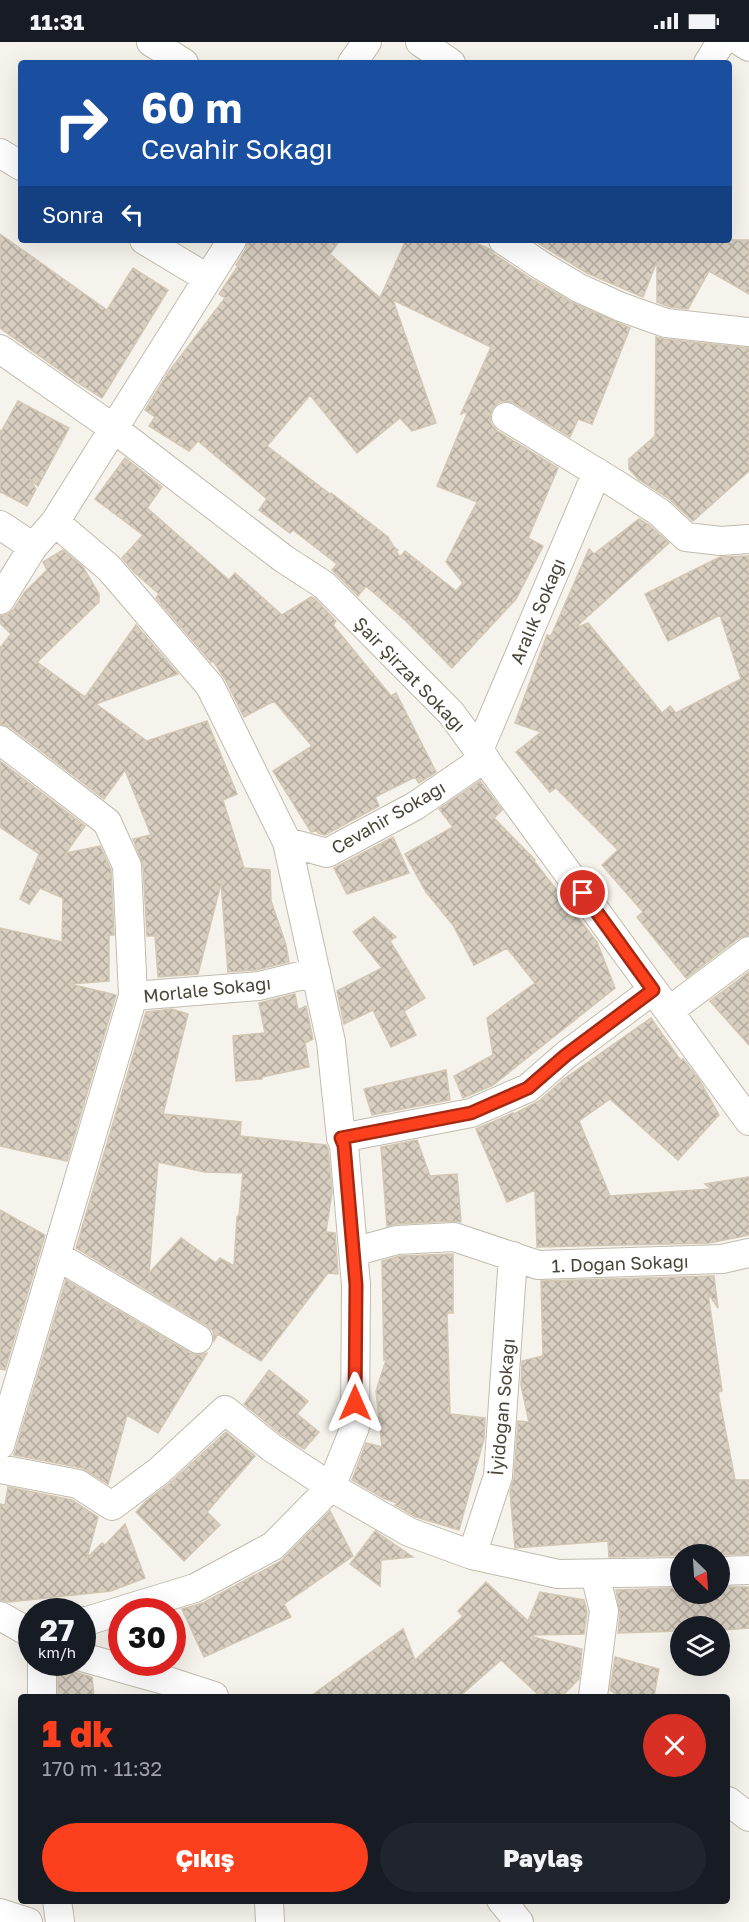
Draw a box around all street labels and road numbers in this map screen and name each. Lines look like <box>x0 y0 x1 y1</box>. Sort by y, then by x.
street label: Aralık Sokağı <box>505 555 569 667</box>
street label: Şair Şirzat Sokağı <box>350 612 470 736</box>
street label: Cevahir Sokağı <box>327 776 449 858</box>
street label: Morlale Sokağı <box>142 971 272 1007</box>
street label: 1. Doğan Sokağı <box>551 1250 689 1276</box>
street label: İyidoğan Sokağı <box>485 1337 519 1477</box>

